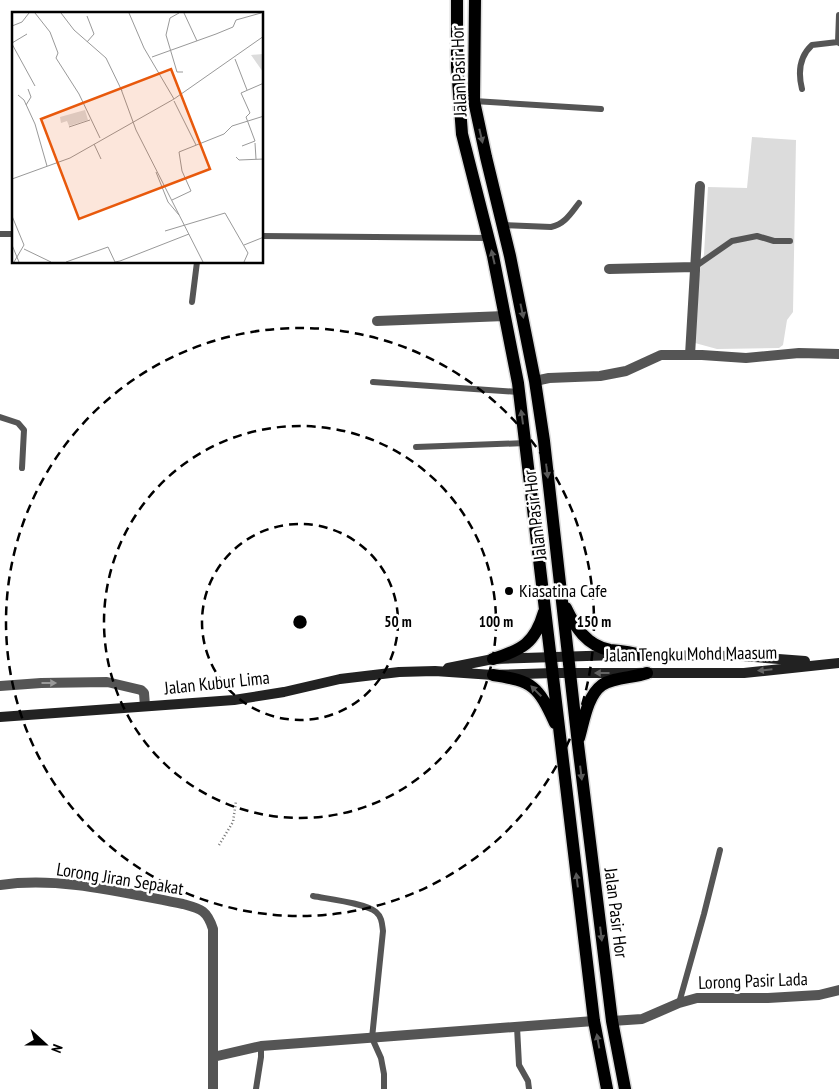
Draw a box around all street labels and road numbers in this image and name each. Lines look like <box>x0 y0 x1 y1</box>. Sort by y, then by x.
street label: Jalan Pasir Hor <box>445 25 472 118</box>
street label: Jalan Pasir Hor <box>518 469 552 562</box>
street label: Jalan Tengku Mohd Maasum <box>604 640 777 667</box>
street label: Jalan Kubur Lima <box>162 666 271 700</box>
street label: Lorong Jiran Sepakat <box>55 857 185 900</box>
street label: Jalan Pasir Hor <box>599 866 633 959</box>
street label: Lorong Pasir Lada <box>698 967 808 994</box>

